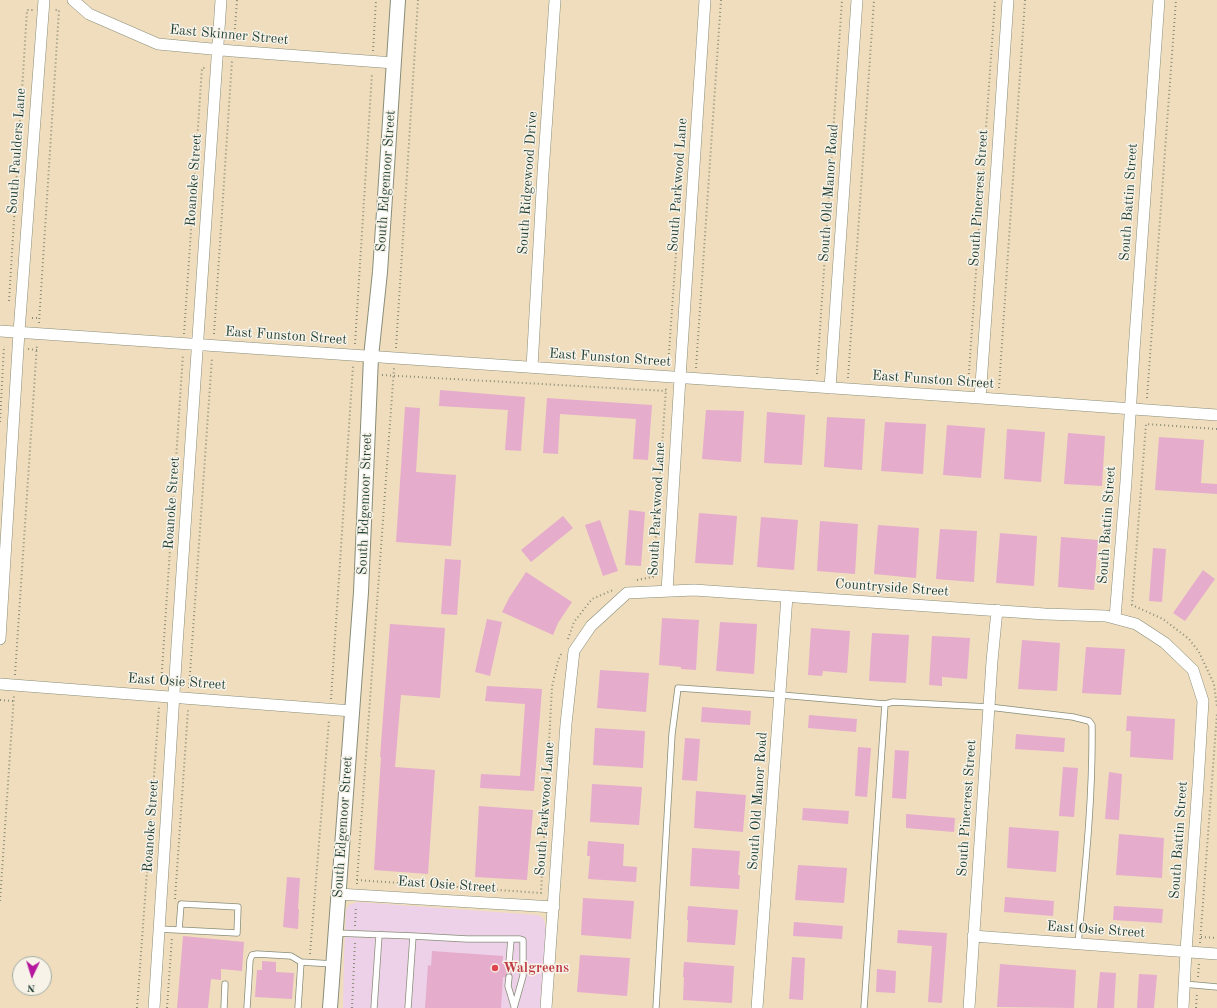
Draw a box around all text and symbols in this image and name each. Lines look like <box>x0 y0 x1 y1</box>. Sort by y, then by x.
street label: East Skinner Street <box>169 21 289 49</box>
street label: South Faulders Lane <box>4 88 30 214</box>
street label: South Edgemoor Street <box>373 109 399 253</box>
street label: South Ridgewood Drive <box>515 111 541 255</box>
street label: South Parkwood Lane <box>665 118 691 252</box>
street label: South Old Manor Road <box>816 123 842 263</box>
street label: South Pinecrest Street <box>966 129 992 267</box>
street label: Roanoke Street <box>182 133 206 227</box>
street label: South Battin Street <box>1116 142 1142 262</box>
street label: East Funston Street <box>224 323 348 349</box>
street label: East Funston Street <box>548 345 672 371</box>
street label: East Funston Street <box>871 367 995 393</box>
street label: South Edgemoor Street <box>354 433 376 575</box>
street label: South Parkwood Lane <box>645 442 669 576</box>
street label: Roanoke Street <box>160 456 184 550</box>
street label: South Battin Street <box>1094 465 1120 585</box>
street label: Countryside Street <box>835 576 949 600</box>
street label: East Osie Street <box>127 670 227 694</box>
street label: South Old Manor Road <box>745 731 771 871</box>
street label: South Pinecrest Street <box>954 739 980 877</box>
street label: South Parkwood Lane <box>532 742 558 876</box>
street label: South Edgemoor Street <box>330 755 356 899</box>
street label: Roanoke Street <box>139 779 163 873</box>
street label: South Battin Street <box>1166 780 1192 900</box>
street label: East Osie Street <box>397 873 497 897</box>
street label: East Osie Street <box>1046 918 1146 942</box>
north arrow <box>12 956 52 996</box>
place label: Walgreens <box>503 960 569 976</box>
marker: Walgreens <box>490 963 500 973</box>
text: N <box>27 982 36 993</box>

